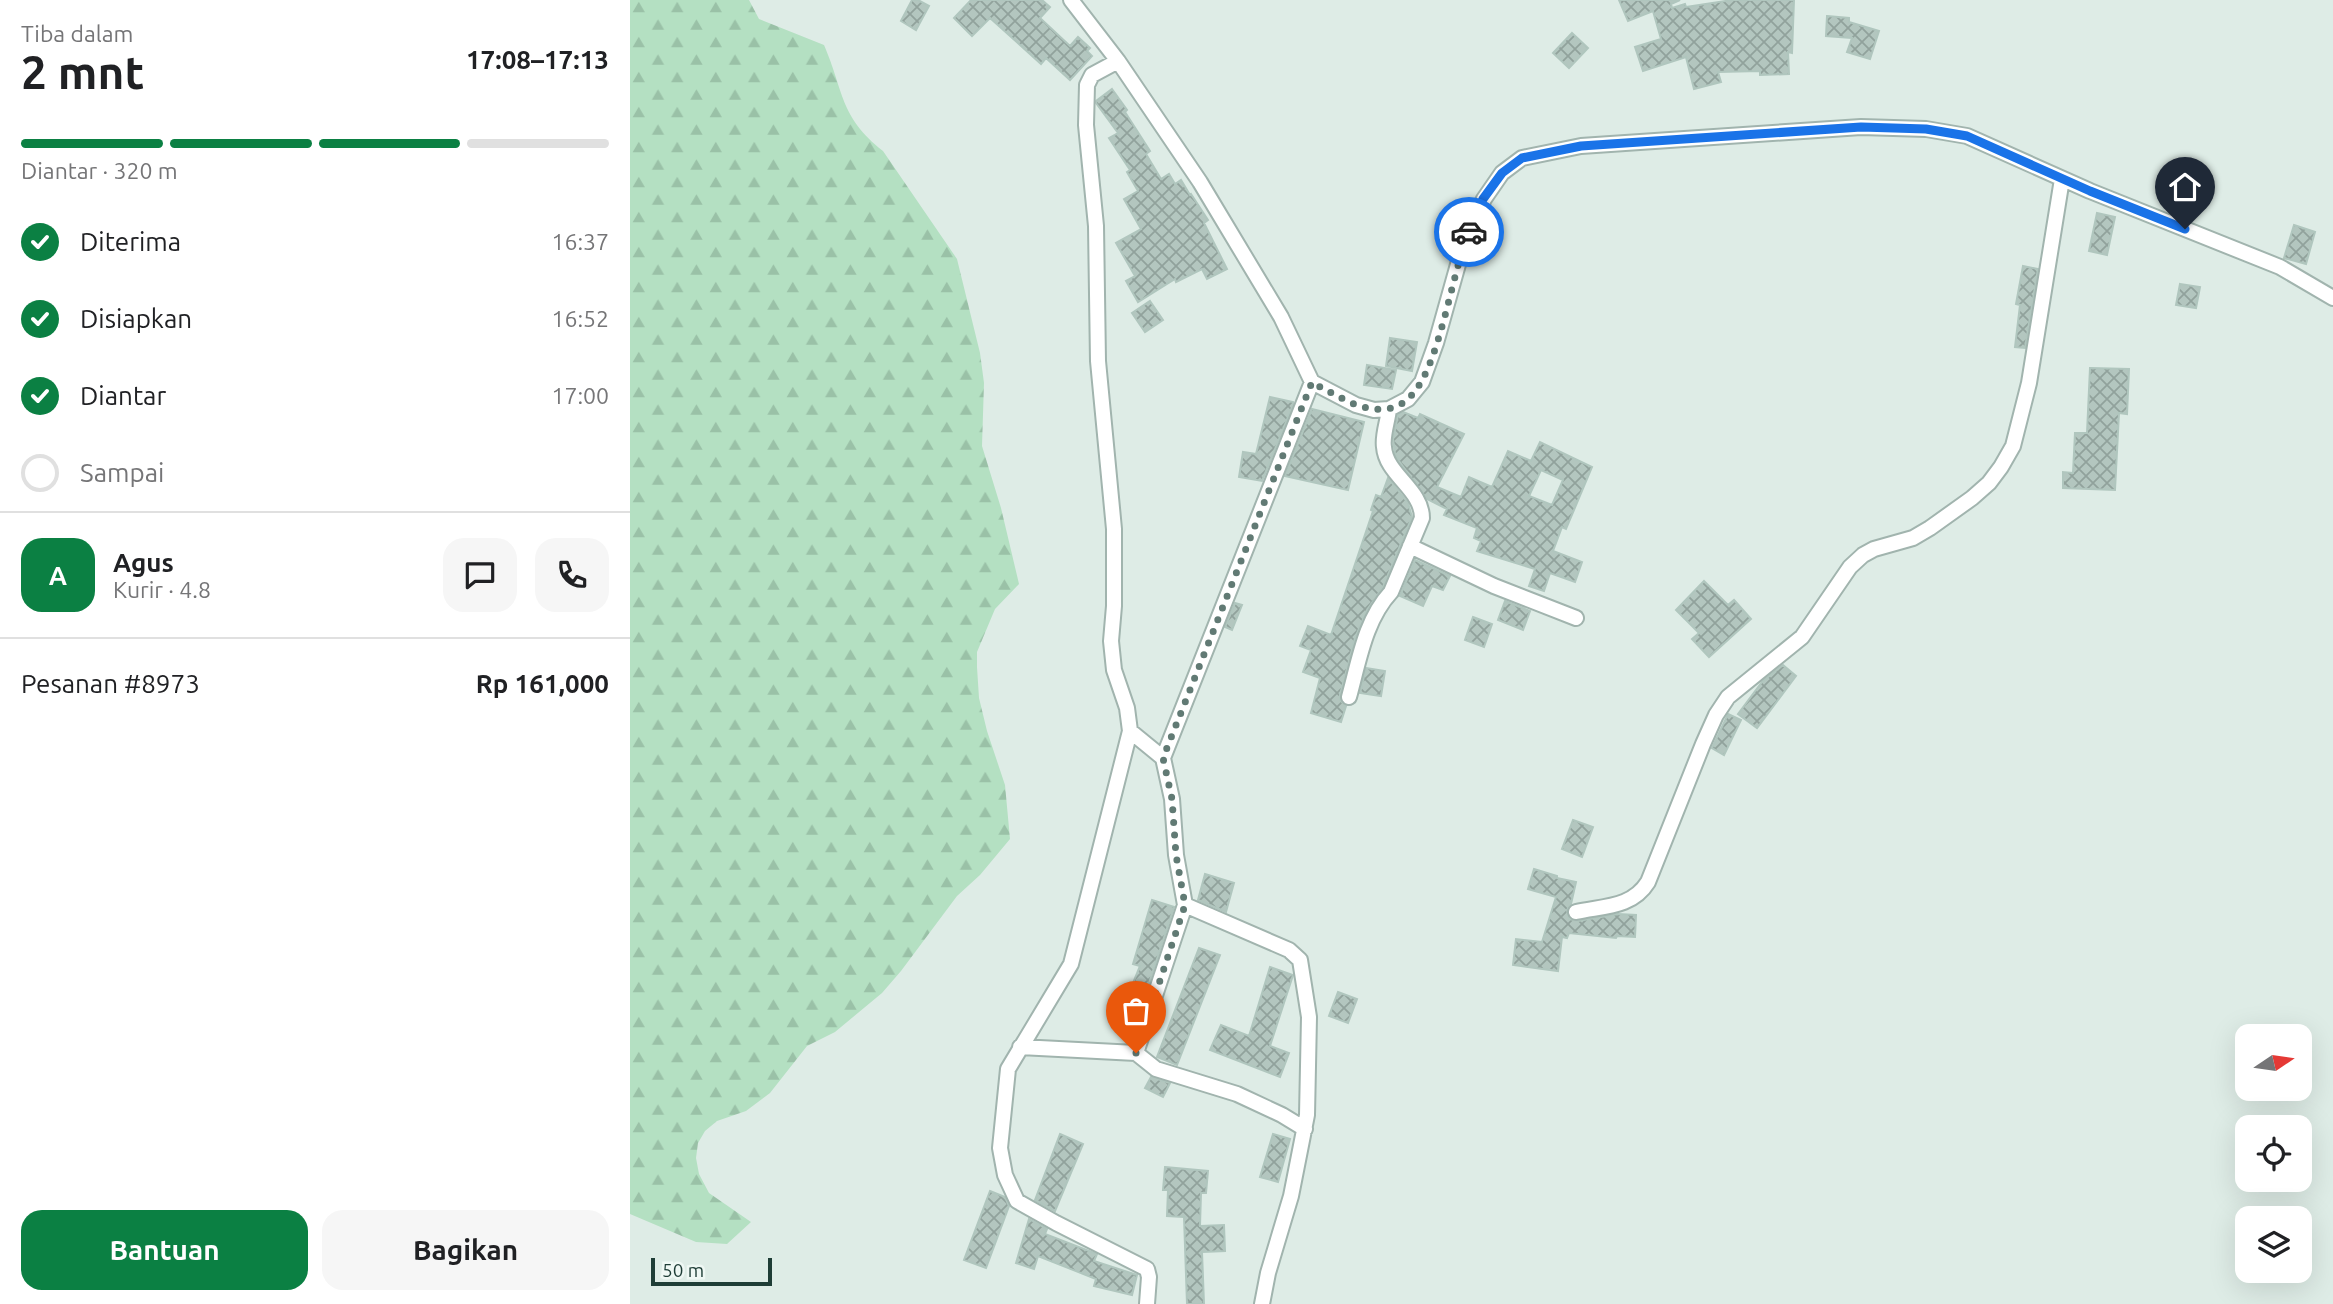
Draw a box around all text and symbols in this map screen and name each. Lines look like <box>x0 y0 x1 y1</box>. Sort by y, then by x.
text: Tiba dalam <box>21 21 133 46</box>
text: 17:08–17:13 <box>466 45 609 74</box>
text: 2 mnt <box>21 46 144 98</box>
pin <box>2155 157 2215 229</box>
text: Diantar · 320 m <box>21 158 178 183</box>
icon: home <box>2166 168 2204 206</box>
courier <box>1434 197 1504 267</box>
icon: car <box>1450 213 1488 251</box>
icon: check <box>21 223 59 261</box>
text: Diterima <box>80 227 181 256</box>
text: 16:37 <box>551 229 609 254</box>
icon: check <box>21 300 59 338</box>
text: Disiapkan <box>80 304 192 333</box>
text: 16:52 <box>551 306 609 331</box>
icon: check <box>21 377 59 415</box>
text: Diantar <box>80 381 166 410</box>
text: 17:00 <box>551 383 609 408</box>
text: Sampai <box>80 458 164 487</box>
button: chat <box>443 538 517 612</box>
button: phone <box>535 538 609 612</box>
text: Agus <box>113 548 174 577</box>
text: A <box>49 561 67 590</box>
text: Kurir · 4.8 <box>113 577 211 602</box>
text: Pesanan #8973 <box>21 669 200 698</box>
text: Rp 161,000 <box>476 669 609 698</box>
pin <box>1106 981 1166 1053</box>
icon: bag <box>1117 992 1155 1030</box>
north arrow <box>2235 1024 2312 1101</box>
map controls <box>2235 1024 2312 1283</box>
button: locate <box>2235 1115 2312 1192</box>
button: layers <box>2235 1206 2312 1283</box>
button: Bantuan <box>21 1210 308 1290</box>
button: Bagikan <box>322 1210 609 1290</box>
scale bar <box>651 1255 772 1287</box>
text: 50 m <box>662 1259 704 1281</box>

